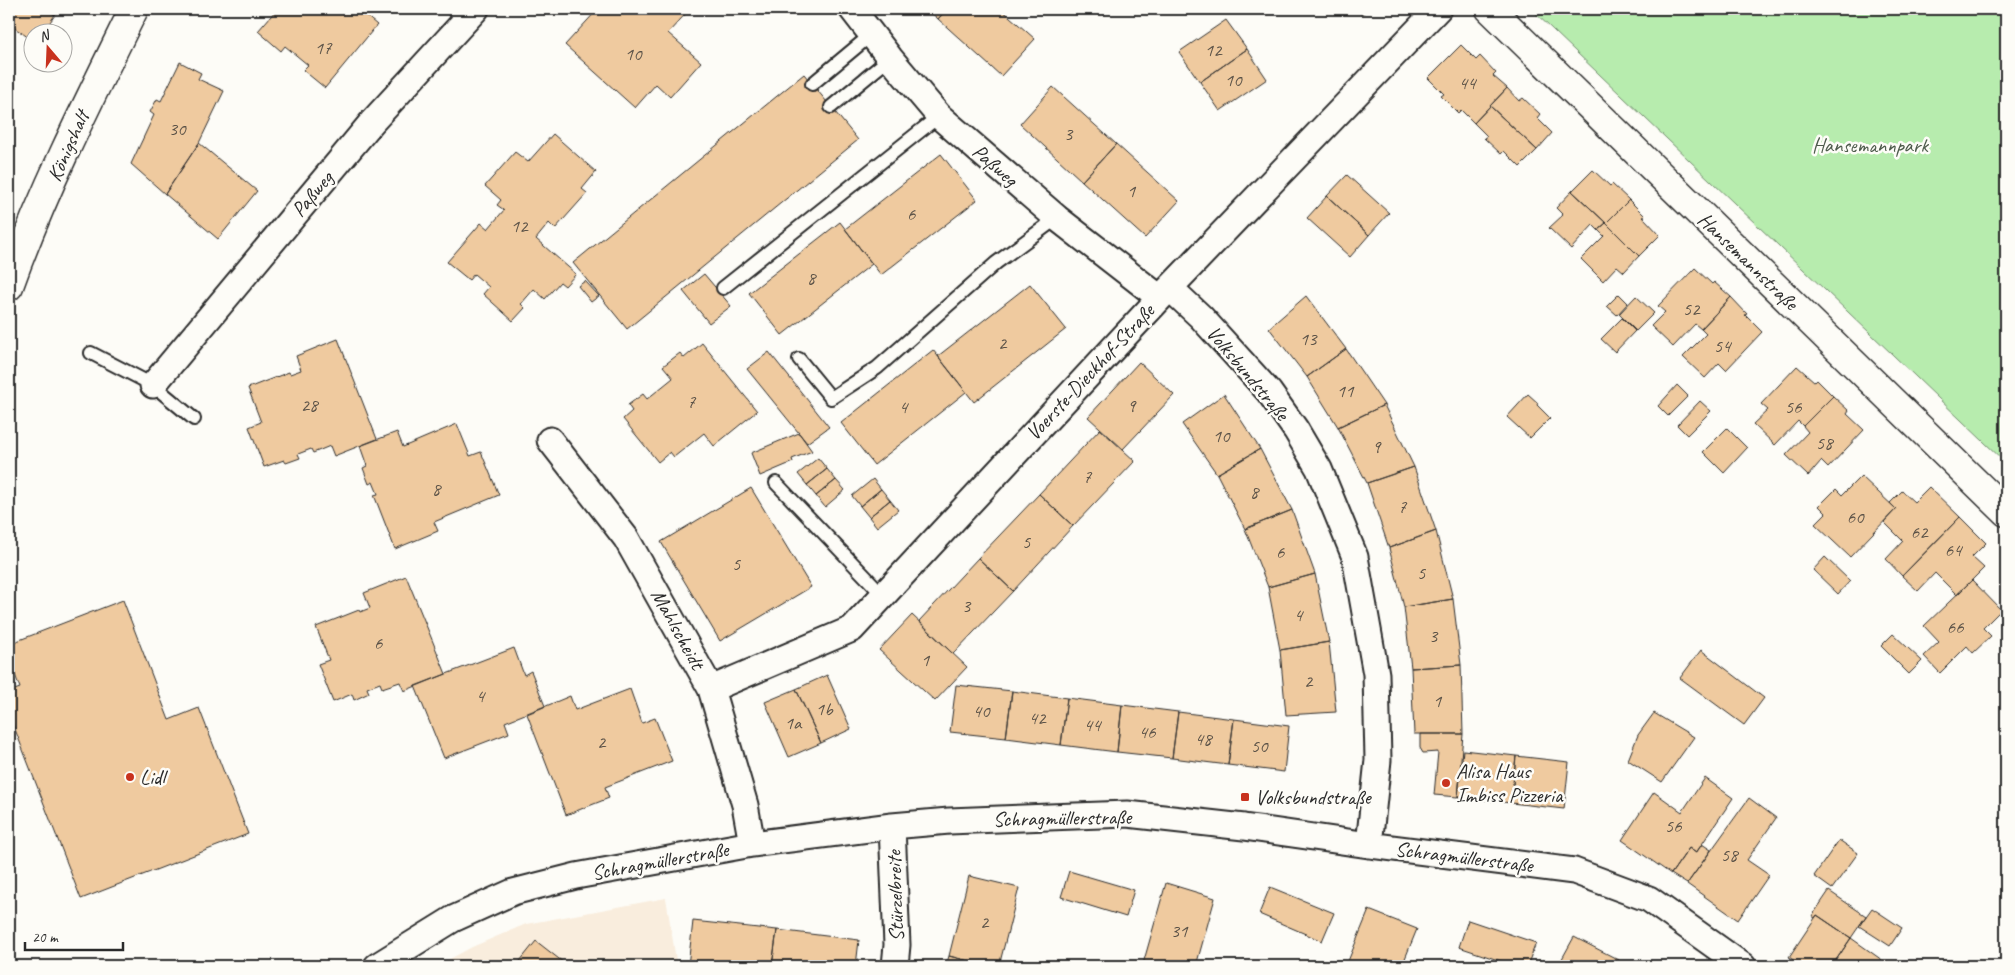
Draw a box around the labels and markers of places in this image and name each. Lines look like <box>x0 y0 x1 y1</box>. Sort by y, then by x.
place label: Alisa Haus Imbiss Pizzeria <box>1456 758 1564 808</box>
place label: Lidl <box>140 764 168 790</box>
marker: Lidl <box>124 771 136 783</box>
marker: Alisa Haus Imbiss Pizzeria <box>1440 777 1452 789</box>
place label: Volksbundstraße <box>1255 784 1373 810</box>
marker: Volksbundstraße <box>1239 791 1251 803</box>

